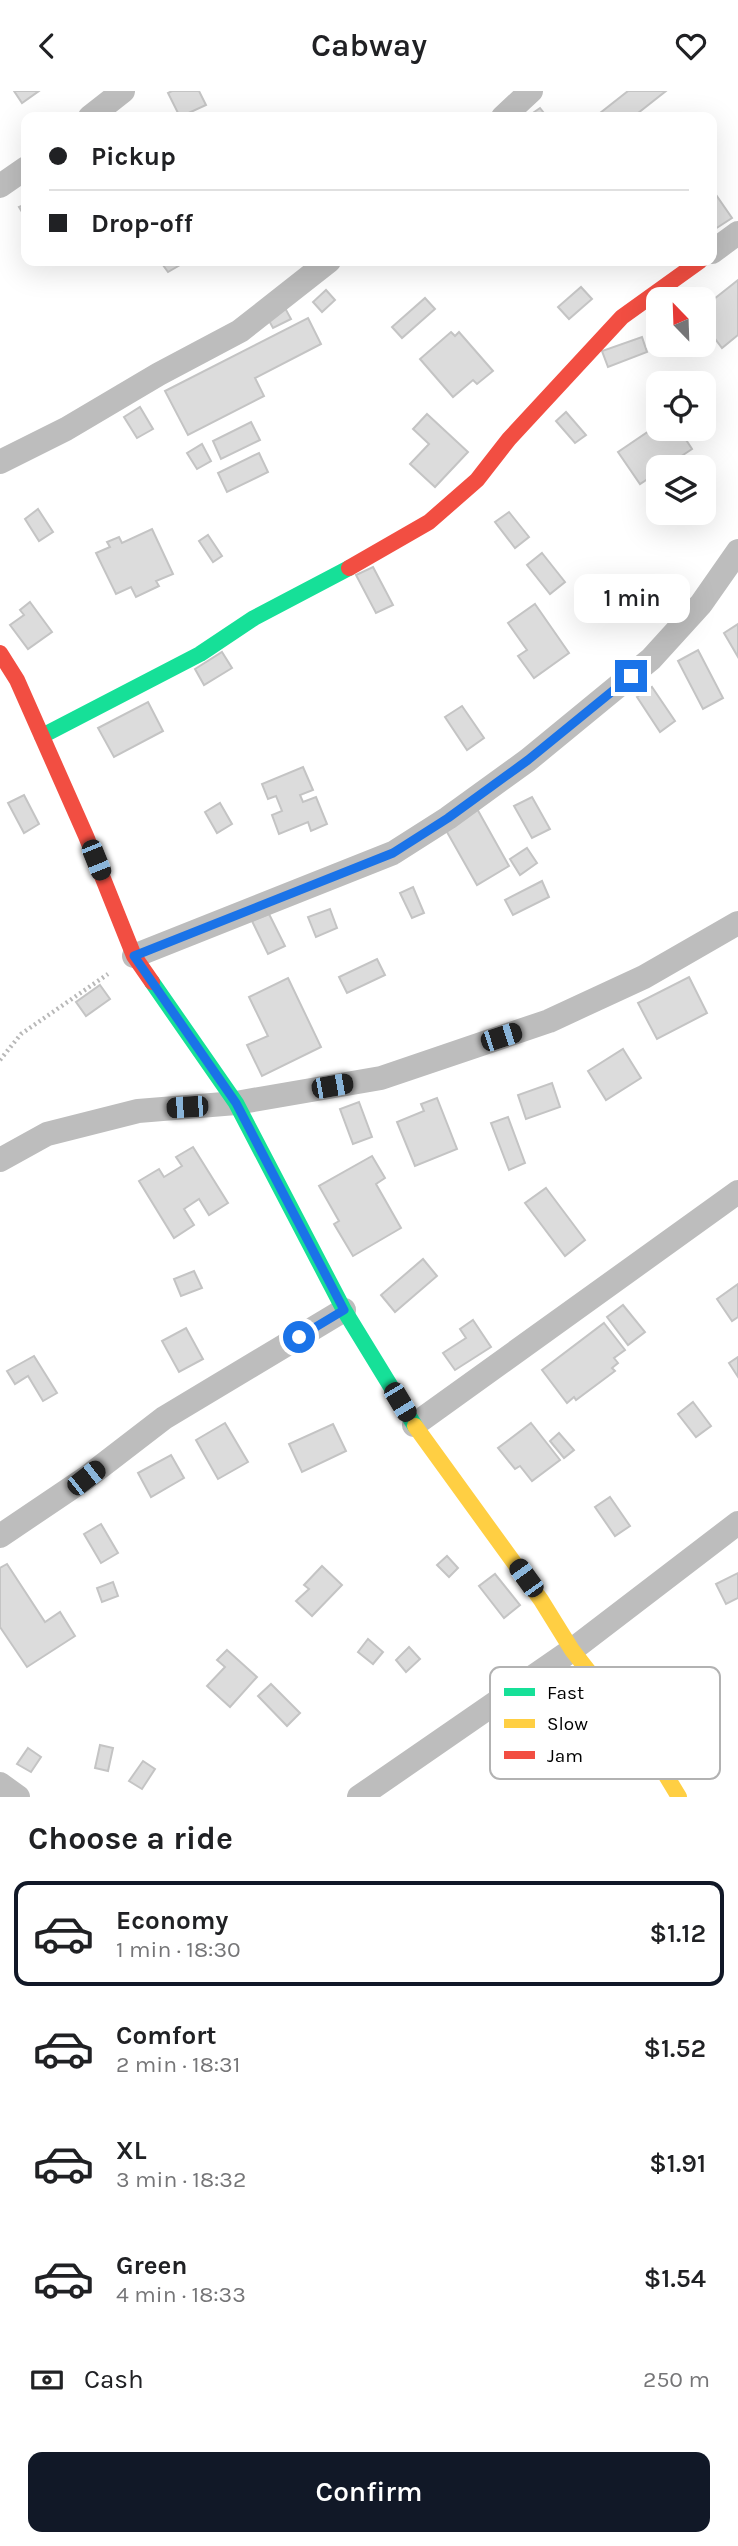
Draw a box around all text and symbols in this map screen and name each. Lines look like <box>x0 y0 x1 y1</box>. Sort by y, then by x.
icon: back <box>28 27 66 65</box>
text: Cabway <box>311 27 427 64</box>
icon: heart <box>672 27 710 65</box>
text: Pickup <box>91 141 176 172</box>
text: Drop-off <box>91 208 193 239</box>
north arrow <box>646 287 716 357</box>
map controls <box>646 287 716 525</box>
button: locate <box>646 371 716 441</box>
button: layers <box>646 455 716 525</box>
callout: 1 min <box>573 575 689 623</box>
text: 1 min <box>603 585 661 612</box>
route end <box>615 660 647 692</box>
car <box>79 837 114 883</box>
car <box>478 1021 525 1053</box>
car <box>310 1072 355 1100</box>
car <box>166 1095 209 1119</box>
route start <box>283 1321 315 1353</box>
car <box>381 1379 420 1425</box>
car <box>63 1457 110 1499</box>
car <box>506 1555 547 1601</box>
legend <box>490 1667 720 1779</box>
text: Fast <box>547 1682 584 1704</box>
text: Slow <box>547 1713 588 1735</box>
text: Jam <box>547 1745 583 1767</box>
text: Choose a ride <box>28 1820 233 1857</box>
icon: car <box>32 1902 95 1965</box>
text: Economy <box>116 1905 228 1936</box>
text: $1.12 <box>649 1918 706 1949</box>
text: 1 min · 18:30 <box>116 1936 241 1963</box>
icon: car <box>32 2017 95 2080</box>
text: Comfort <box>116 2020 217 2051</box>
text: $1.52 <box>644 2033 706 2064</box>
text: 2 min · 18:31 <box>116 2051 240 2078</box>
icon: car <box>32 2132 95 2195</box>
text: XL <box>116 2135 147 2166</box>
text: $1.91 <box>649 2148 706 2179</box>
text: 3 min · 18:32 <box>116 2166 246 2193</box>
icon: car <box>32 2247 95 2310</box>
text: Green <box>116 2250 188 2281</box>
text: $1.54 <box>644 2263 706 2294</box>
text: 4 min · 18:33 <box>116 2281 246 2308</box>
icon: cash <box>28 2361 66 2399</box>
text: Cash <box>84 2364 144 2395</box>
text: 250 m <box>643 2366 710 2393</box>
button: Confirm <box>28 2452 710 2532</box>

